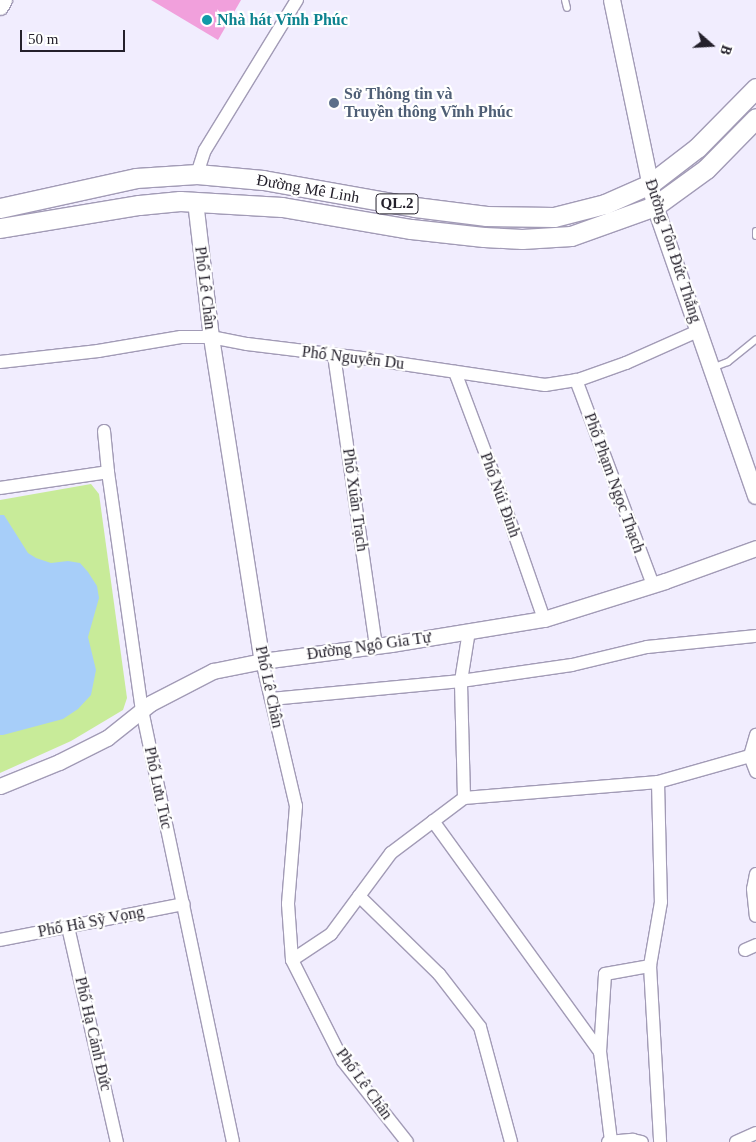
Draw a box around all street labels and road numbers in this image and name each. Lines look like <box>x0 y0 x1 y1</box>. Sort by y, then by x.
street label: Đường Mê Linh <box>255 170 361 208</box>
street label: Đường Tôn Đức Thắng <box>641 176 705 326</box>
road number: QL.2 <box>374 192 420 216</box>
street label: Phố Lê Chân <box>190 245 220 331</box>
street label: Phố Nguyễn Du <box>301 342 405 374</box>
street label: Phố Phạm Ngọc Thạch <box>580 410 648 556</box>
street label: Phố Xuân Trạch <box>338 447 372 553</box>
street label: Phố Núi Đinh <box>476 450 524 540</box>
street label: Đường Ngô Gia Tự <box>305 628 433 664</box>
street label: Phố Lê Chân <box>251 644 287 730</box>
street label: Phố Lưu Túc <box>140 745 176 831</box>
street label: Phố Hà Sỹ Vọng <box>36 902 146 942</box>
street label: Phố Hạ Cảnh Đức <box>71 975 115 1093</box>
street label: Phố Lê Chân <box>332 1045 396 1123</box>

